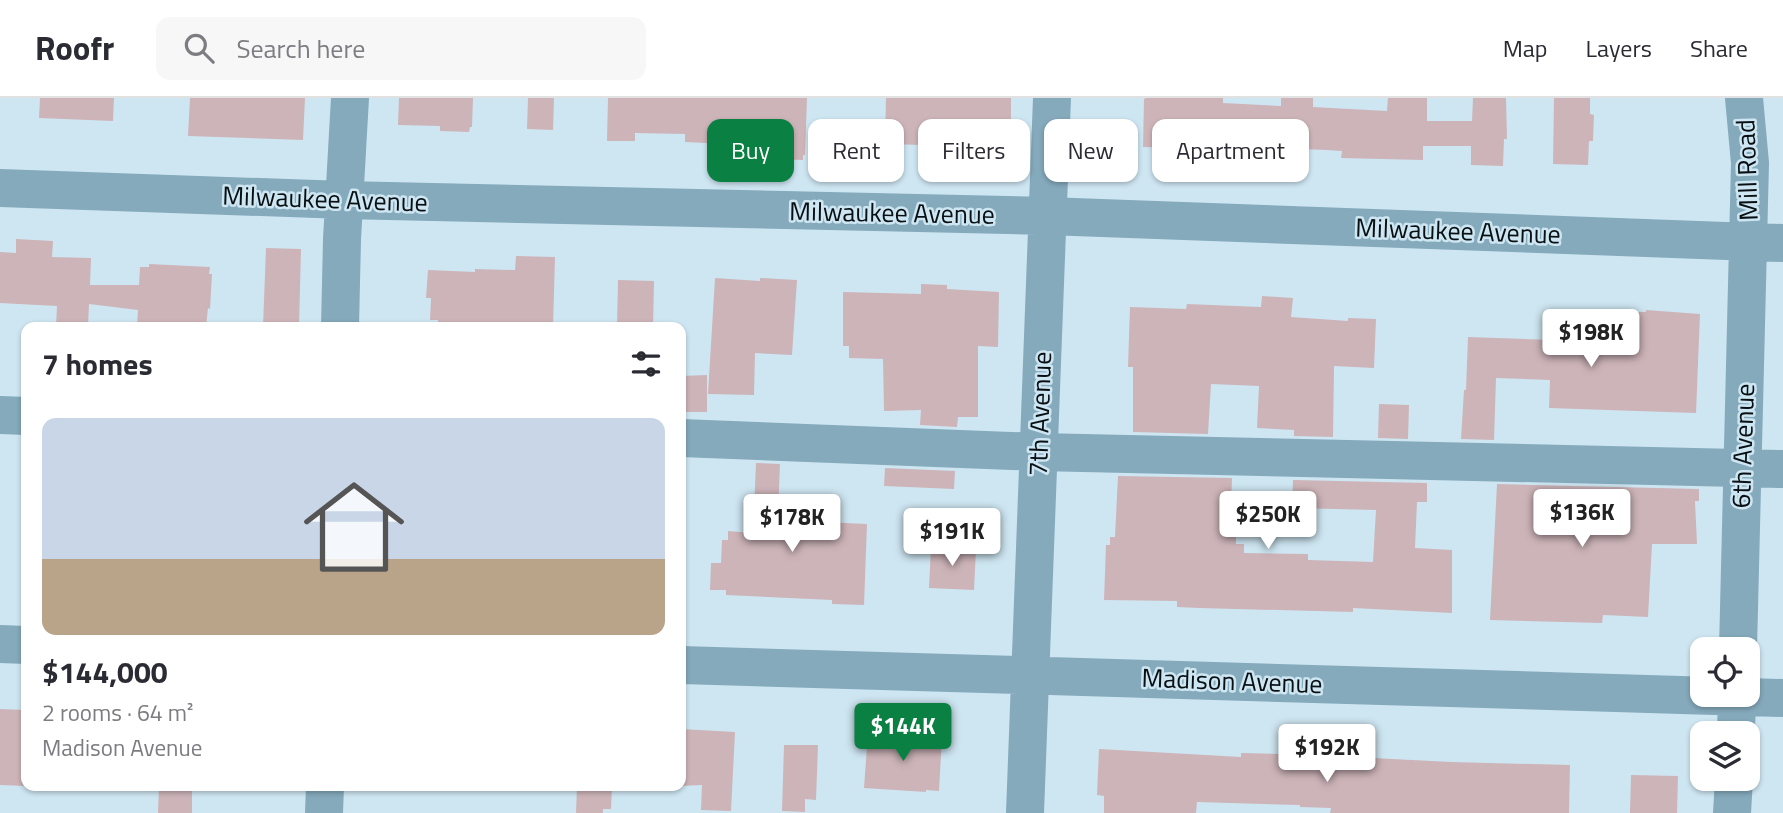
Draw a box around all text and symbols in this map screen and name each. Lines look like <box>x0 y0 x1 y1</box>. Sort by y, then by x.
search box <box>156 17 646 80</box>
text: Roofr <box>35 23 114 73</box>
icon: search <box>180 29 218 67</box>
text: Search here <box>236 29 365 68</box>
text: Map <box>1503 30 1548 66</box>
text: Layers <box>1586 30 1652 66</box>
text: Share <box>1690 30 1748 66</box>
chip: Buy <box>707 119 794 182</box>
chip: Rent <box>808 119 904 182</box>
chip: Filters <box>918 119 1030 182</box>
chip: New <box>1044 119 1138 182</box>
chip: Apartment <box>1152 119 1309 182</box>
street label: Mill Road <box>1725 119 1768 221</box>
street label: Milwaukee Avenue <box>222 175 428 222</box>
street label: Milwaukee Avenue <box>789 191 995 234</box>
street label: Milwaukee Avenue <box>1355 207 1561 254</box>
pin: $198K <box>1542 310 1640 369</box>
text: $198K <box>1558 314 1624 349</box>
text: 7 homes <box>42 341 153 387</box>
icon: filters <box>627 345 665 383</box>
street label: 7th Avenue <box>1018 351 1061 477</box>
street label: 6th Avenue <box>1721 383 1764 509</box>
icon: home <box>291 464 417 590</box>
pin: $136K <box>1533 490 1631 549</box>
pin: $250K <box>1219 491 1317 551</box>
pin: $178K <box>743 494 841 554</box>
text: $136K <box>1549 494 1615 529</box>
text: $250K <box>1235 496 1301 531</box>
text: $178K <box>759 499 825 534</box>
pin: $191K <box>903 508 1001 568</box>
text: $191K <box>919 513 985 548</box>
map controls <box>1690 637 1760 791</box>
button: locate <box>1690 637 1760 707</box>
text: $144,000 <box>42 649 168 695</box>
street label: Madison Avenue <box>1141 658 1323 703</box>
text: 2 rooms · 64 m² <box>42 695 193 730</box>
pin: $144K <box>854 704 952 763</box>
text: $144K <box>870 708 936 743</box>
button: layers <box>1690 721 1760 791</box>
pin: $192K <box>1278 724 1376 784</box>
text: $192K <box>1294 729 1360 764</box>
text: Madison Avenue <box>42 730 202 765</box>

